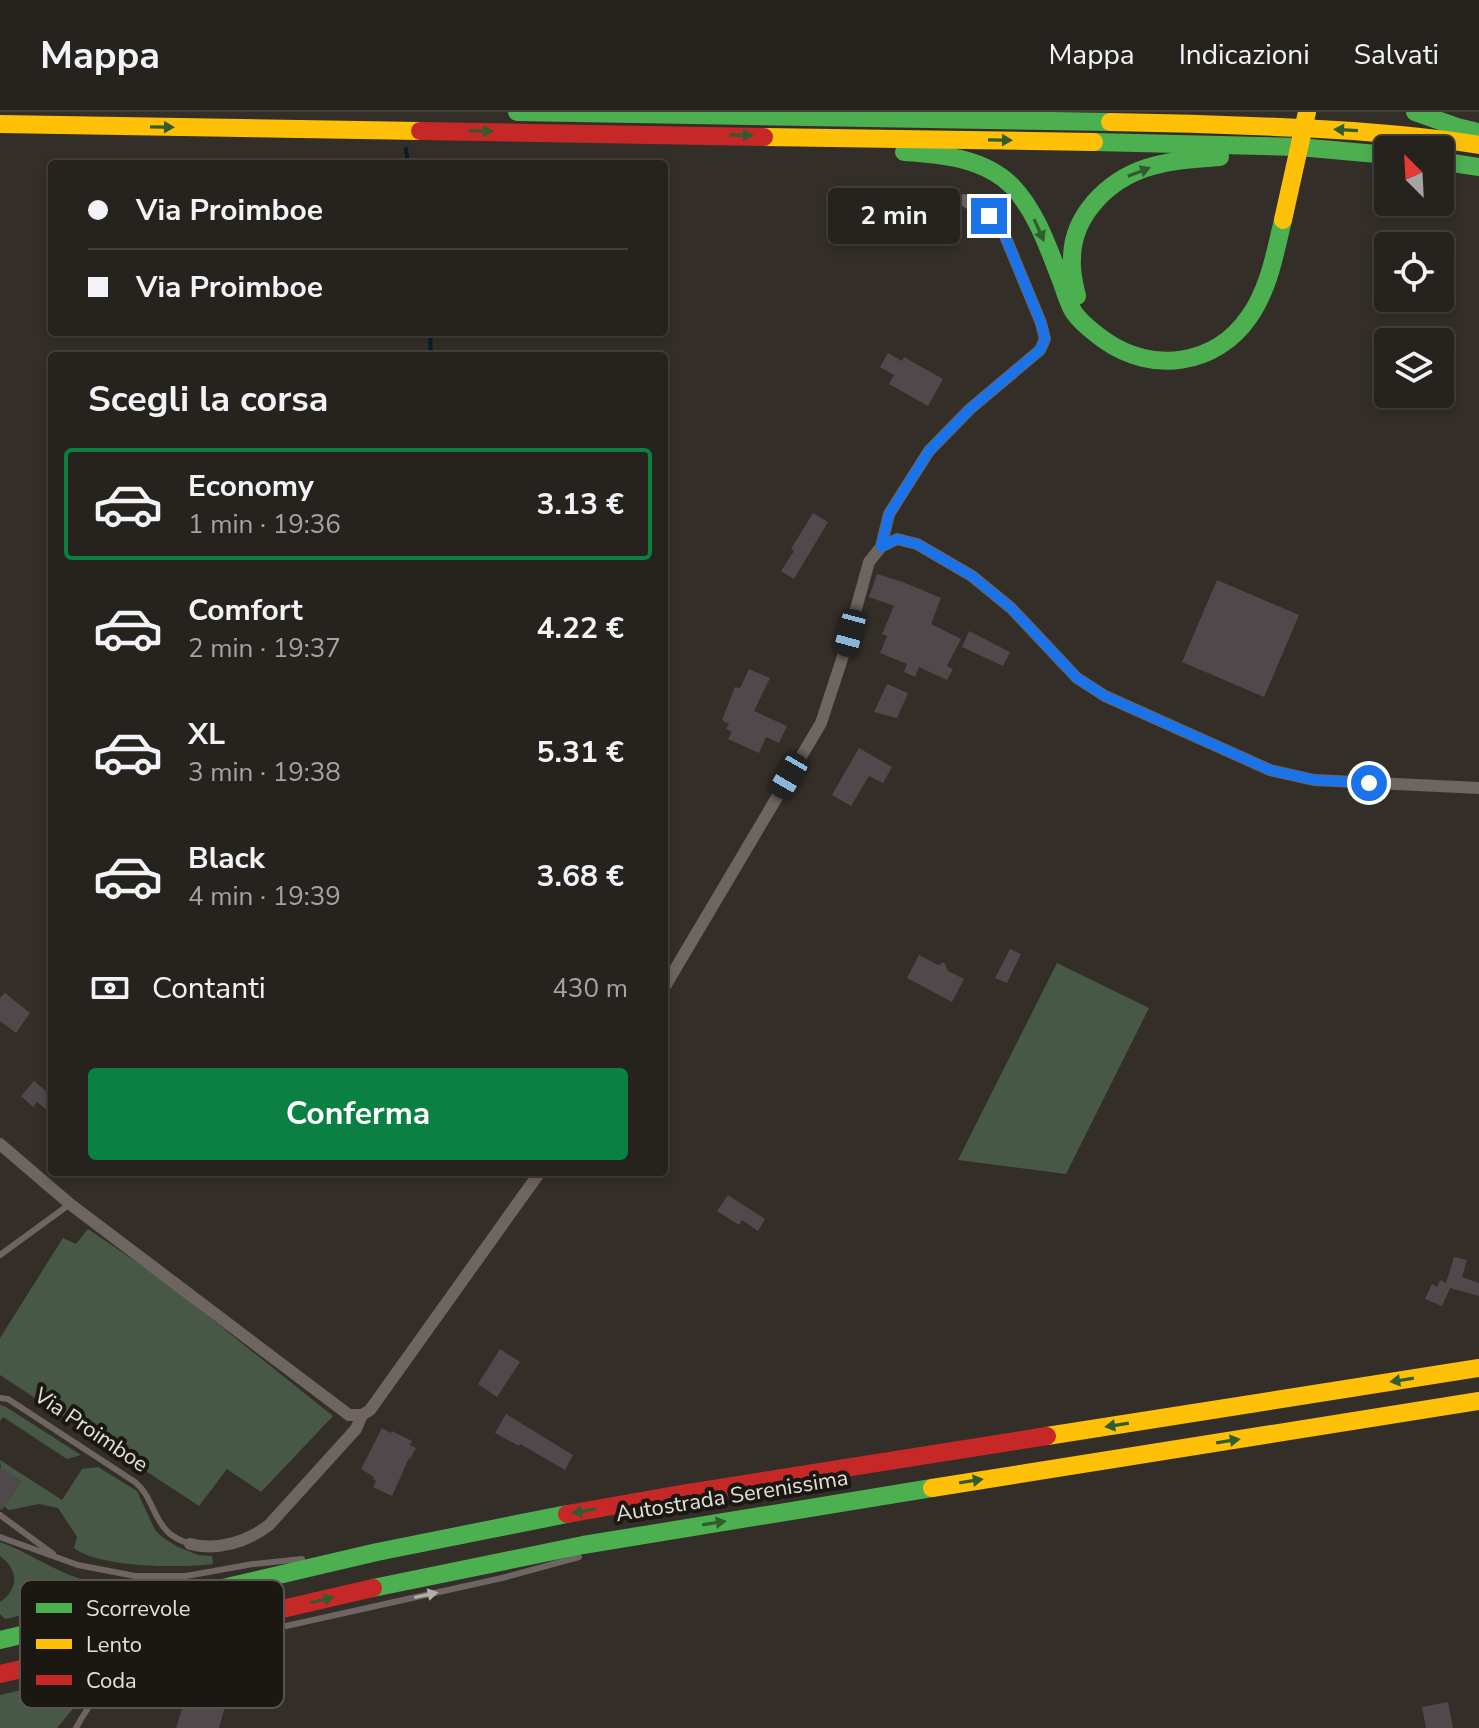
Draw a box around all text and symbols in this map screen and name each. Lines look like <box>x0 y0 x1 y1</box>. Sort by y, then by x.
text: Mappa <box>40 30 160 81</box>
text: Mappa <box>1048 36 1135 74</box>
text: Indicazioni <box>1179 36 1310 74</box>
text: Salvati <box>1354 36 1439 74</box>
one-way arrow <box>150 120 175 133</box>
one-way arrow <box>1333 124 1358 137</box>
one-way arrow <box>469 125 494 137</box>
one-way arrow <box>729 129 754 141</box>
one-way arrow <box>988 134 1013 146</box>
north arrow <box>1374 136 1454 216</box>
map controls <box>1374 136 1454 408</box>
one-way arrow <box>1127 165 1151 178</box>
callout: 2 min <box>829 188 961 244</box>
text: Via Proimboe <box>136 190 323 231</box>
text: 2 min <box>860 198 928 233</box>
route end <box>971 198 1007 234</box>
one-way arrow <box>1033 219 1046 242</box>
button: locate <box>1374 232 1454 312</box>
text: Via Proimboe <box>136 267 323 308</box>
button: layers <box>1374 328 1454 408</box>
text: Scegli la corsa <box>88 375 328 424</box>
text: Economy <box>188 466 314 507</box>
icon: car <box>92 468 164 540</box>
text: 3.13 € <box>536 484 624 525</box>
text: 1 min · 19:36 <box>188 507 341 542</box>
text: Comfort <box>188 590 303 631</box>
icon: car <box>92 592 164 664</box>
car <box>832 607 868 659</box>
text: 4.22 € <box>536 608 624 649</box>
text: 2 min · 19:37 <box>188 631 341 666</box>
text: XL <box>188 714 225 755</box>
icon: car <box>92 716 164 788</box>
text: 5.31 € <box>536 732 624 773</box>
car <box>767 749 811 803</box>
text: 3 min · 19:38 <box>188 755 341 790</box>
route start <box>1351 765 1387 801</box>
text: Black <box>188 838 265 879</box>
icon: car <box>92 840 164 912</box>
text: 3.68 € <box>536 856 624 897</box>
text: 4 min · 19:39 <box>188 879 341 914</box>
icon: cash <box>88 966 132 1010</box>
text: Contanti <box>152 968 266 1009</box>
text: 430 m <box>552 971 628 1006</box>
button: Conferma <box>88 1068 628 1160</box>
one-way arrow <box>1389 1374 1414 1387</box>
street label: Via Proimboe <box>27 1380 154 1479</box>
one-way arrow <box>1105 1419 1130 1432</box>
one-way arrow <box>1215 1434 1240 1447</box>
street label: Autostrada Serenissima <box>614 1463 850 1529</box>
one-way arrow <box>959 1475 984 1487</box>
one-way arrow <box>572 1505 597 1517</box>
one-way arrow <box>702 1516 727 1528</box>
legend <box>20 1580 284 1708</box>
one-way arrow <box>414 1588 439 1601</box>
one-way arrow <box>309 1593 334 1606</box>
text: Scorrevole <box>86 1594 190 1624</box>
text: Lento <box>86 1630 142 1660</box>
text: Coda <box>86 1666 137 1696</box>

